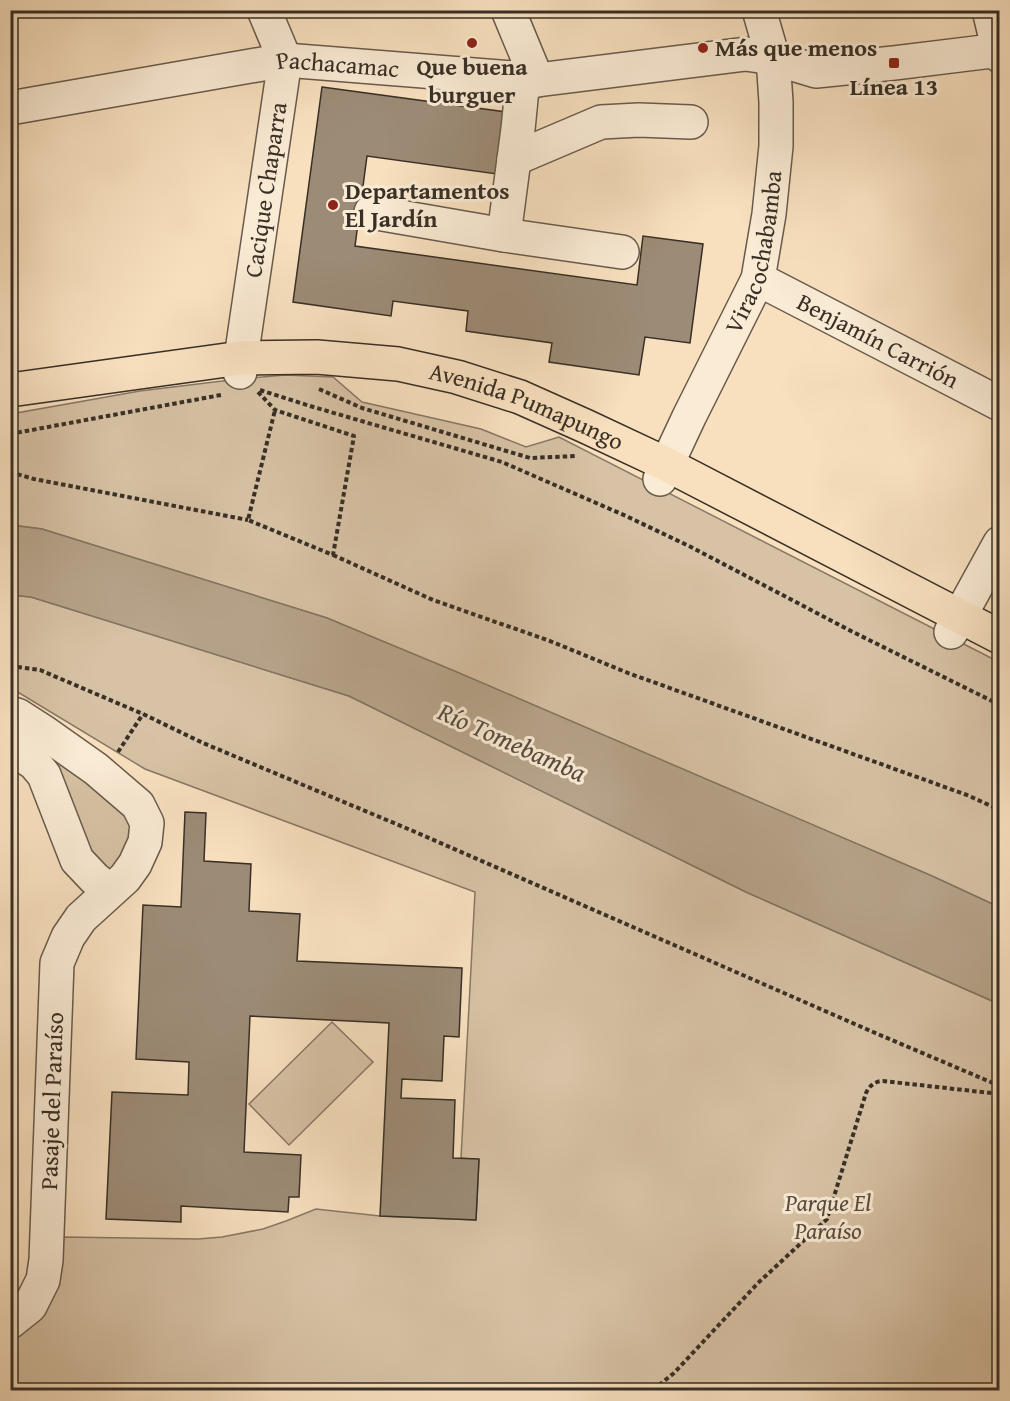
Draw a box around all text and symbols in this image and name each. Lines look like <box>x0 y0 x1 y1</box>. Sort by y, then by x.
place label: Más que menos <box>715 30 877 65</box>
marker: Que buena burguer <box>465 36 479 50</box>
marker: Más que menos <box>696 41 710 55</box>
street label: Pachacamac <box>273 42 401 86</box>
place label: Que buena burguer <box>416 49 528 112</box>
marker: Línea 13 <box>887 56 901 70</box>
place label: Línea 13 <box>850 69 938 104</box>
street label: Cacique Chaparra <box>235 99 296 280</box>
street label: Viracochabamba <box>715 168 790 339</box>
place label: Departamentos El Jardín <box>345 173 510 236</box>
marker: Departamentos El Jardín <box>326 198 340 212</box>
street label: Benjamín Carrión <box>791 284 966 397</box>
street label: Avenida Pumapungo <box>426 353 630 459</box>
water label: Río Tomebamba <box>431 691 593 792</box>
street label: Pasaje del Paraíso <box>31 1011 72 1191</box>
park label: Parque El Paraíso <box>784 1185 871 1248</box>

